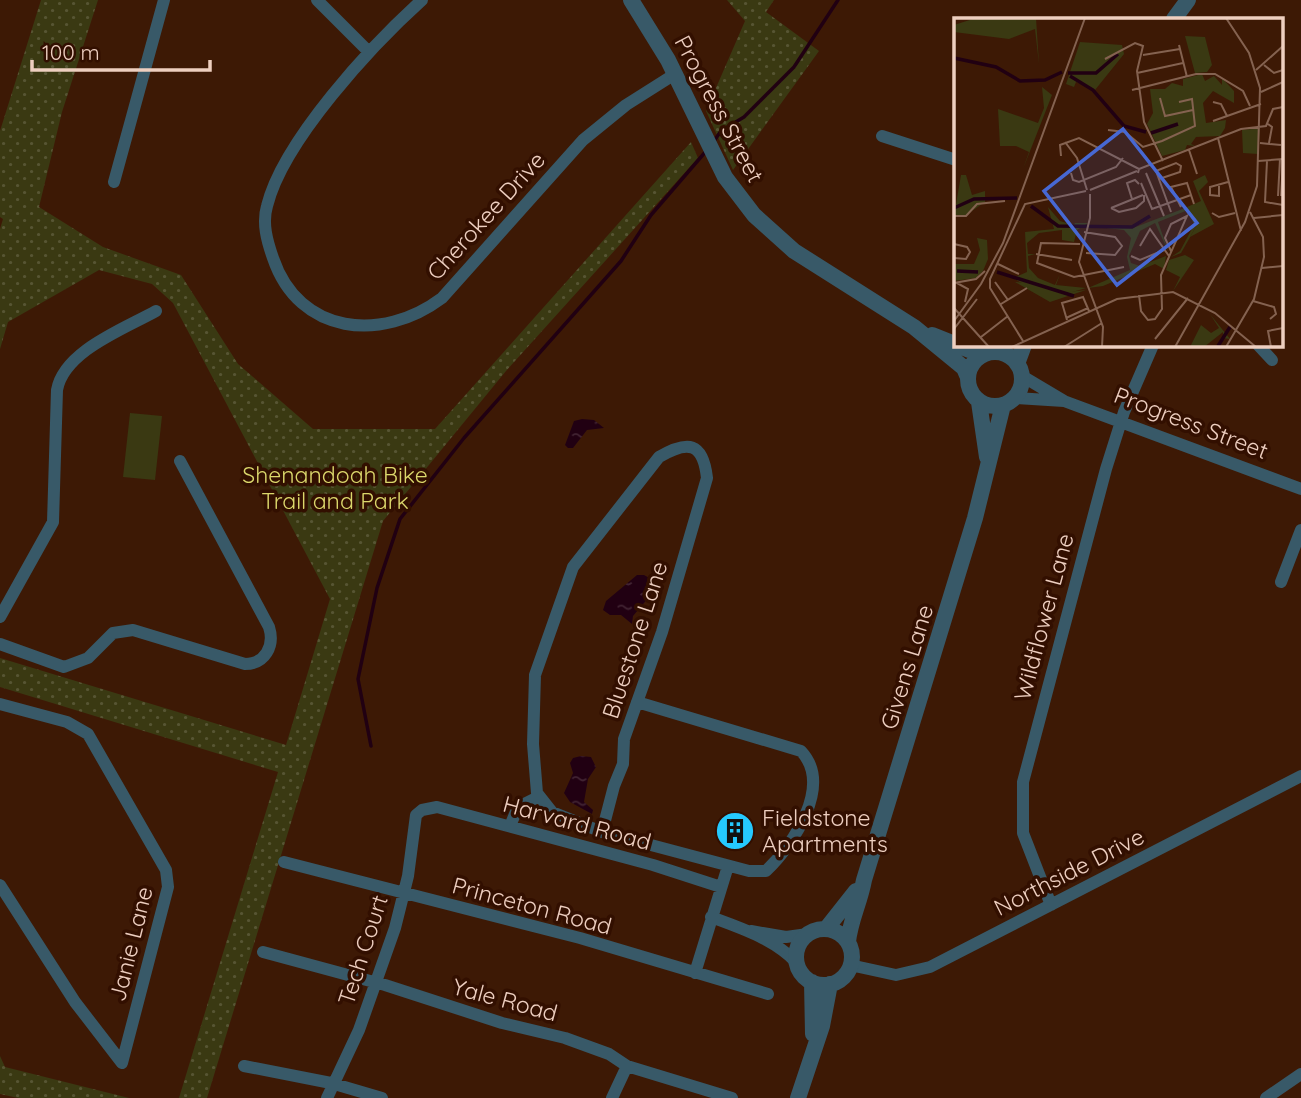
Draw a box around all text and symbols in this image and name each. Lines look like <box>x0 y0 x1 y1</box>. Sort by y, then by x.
inset map <box>954 18 1284 346</box>
scale bar <box>32 28 210 72</box>
street label: Progress Street <box>669 30 770 187</box>
text: 100 m <box>42 39 100 65</box>
street label: Cherokee Drive <box>420 145 551 286</box>
street label: Progress Street <box>1110 380 1272 465</box>
park label: Shenandoah Bike Trail and Park <box>242 460 428 515</box>
street label: Wildflower Lane <box>1007 530 1080 703</box>
street label: Bluestone Lane <box>595 558 674 722</box>
street label: Givens Lane <box>874 601 939 733</box>
street label: Harvard Road <box>500 789 654 856</box>
place label: Fieldstone Apartments <box>762 803 888 858</box>
building icon: Fieldstone Apartments <box>714 810 756 852</box>
street label: Northside Drive <box>989 821 1149 922</box>
street label: Princeton Road <box>449 870 615 941</box>
street label: Janie Lane <box>102 884 159 1004</box>
street label: Tech Court <box>331 891 394 1009</box>
street label: Yale Road <box>449 972 561 1027</box>

